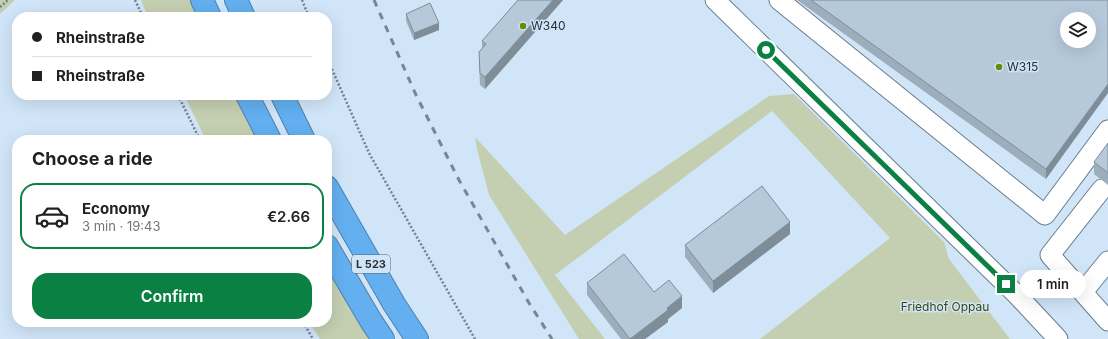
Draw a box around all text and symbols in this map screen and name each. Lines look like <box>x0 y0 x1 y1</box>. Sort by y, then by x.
map controls <box>1060 12 1096 48</box>
button: layers <box>1060 12 1096 48</box>
place label: W340 <box>531 18 566 33</box>
marker: W340 <box>518 21 528 31</box>
text: Rheinstraße <box>56 28 145 47</box>
route start <box>757 41 775 59</box>
place label: W315 <box>1007 59 1038 74</box>
marker: W315 <box>994 62 1004 72</box>
text: Rheinstraße <box>56 66 145 85</box>
text: Choose a ride <box>32 148 153 169</box>
icon: car <box>34 198 70 234</box>
text: Economy <box>82 199 150 218</box>
text: €2.66 <box>267 207 310 226</box>
text: 3 min · 19:43 <box>82 218 160 234</box>
road number: L 523 <box>352 255 390 273</box>
callout: 1 min <box>1020 270 1086 298</box>
button: Confirm <box>32 273 312 319</box>
route end <box>997 275 1015 293</box>
text: 1 min <box>1037 276 1069 292</box>
park label: Friedhof Oppau <box>901 299 989 314</box>

